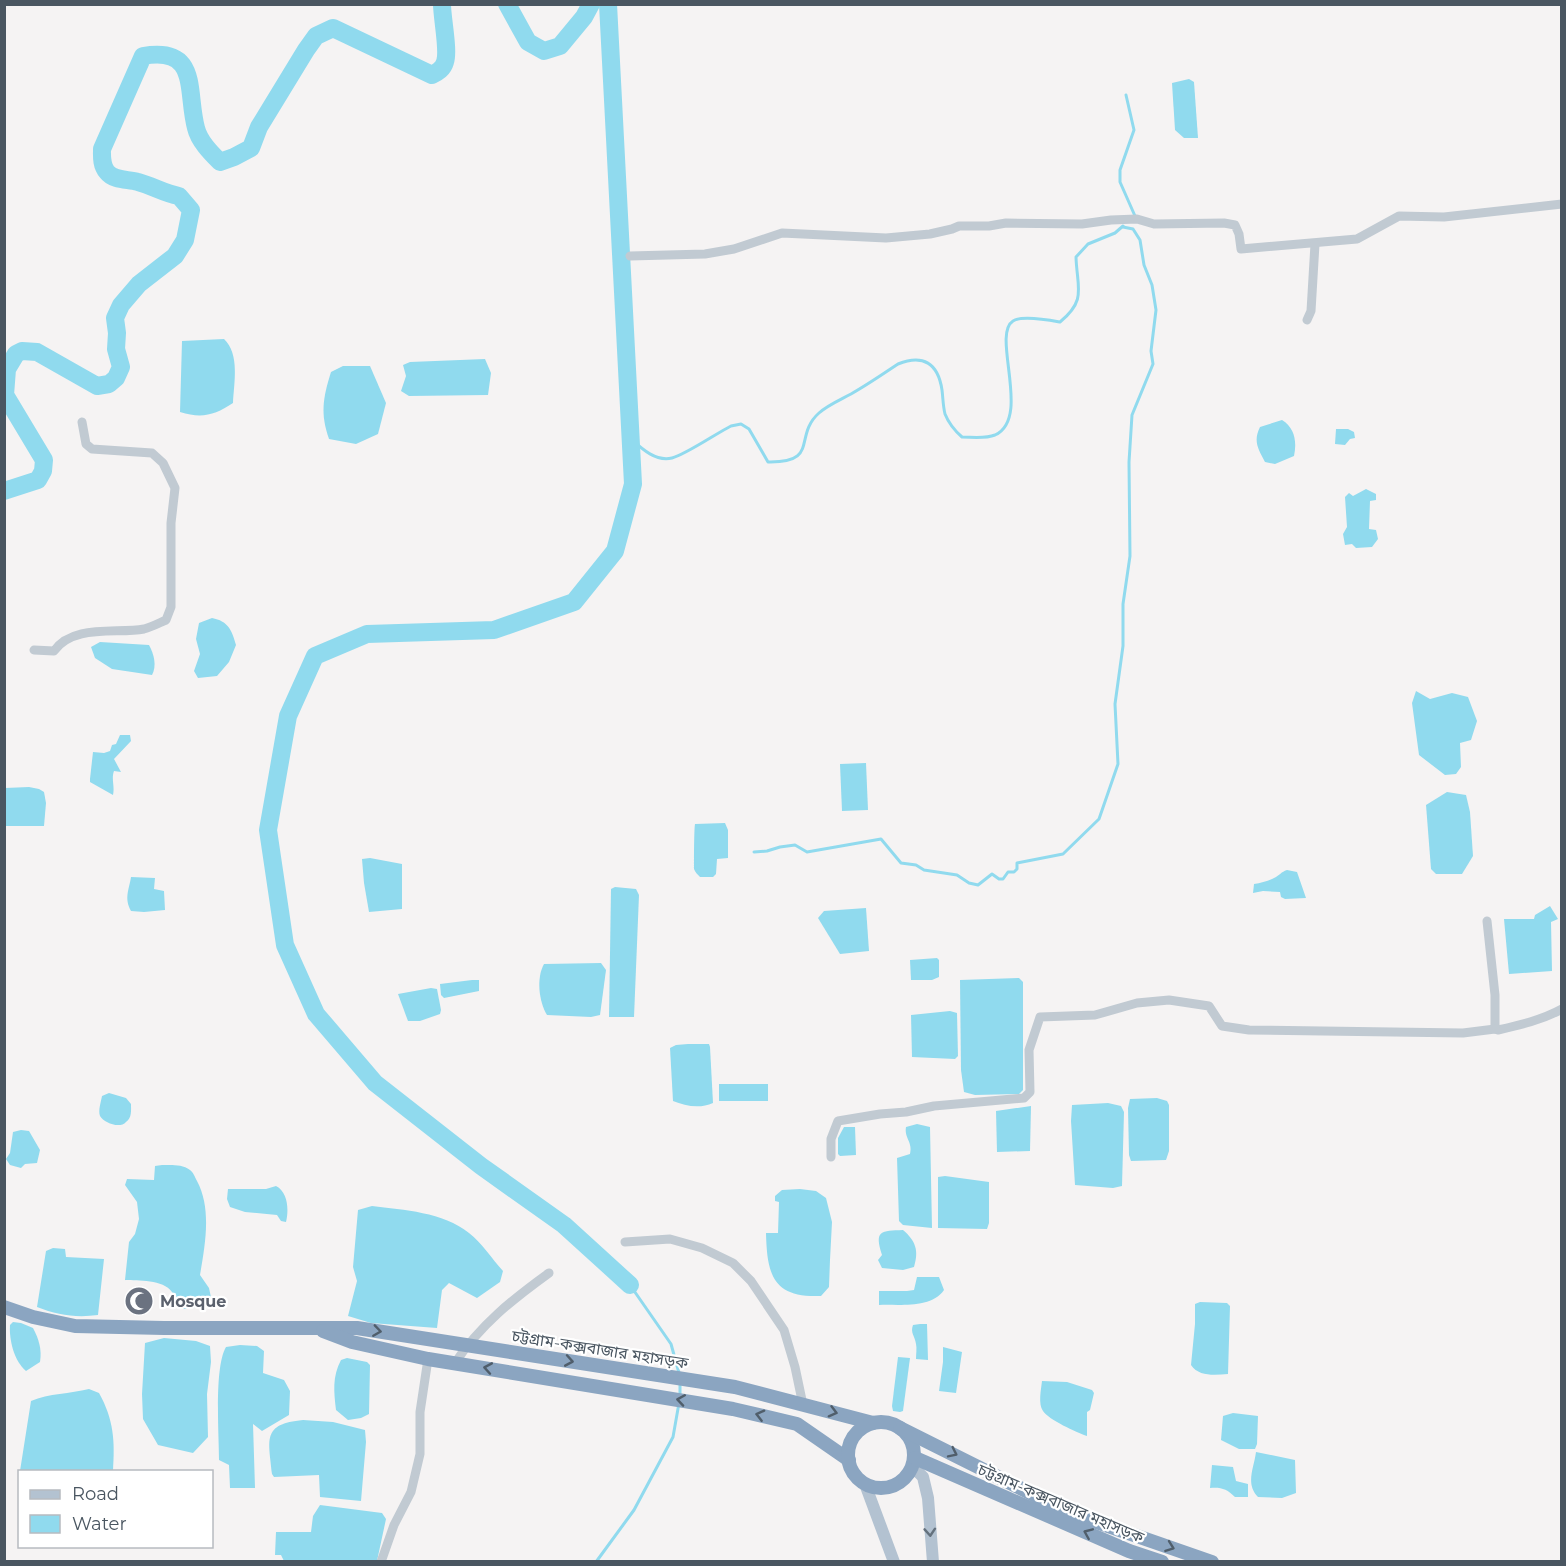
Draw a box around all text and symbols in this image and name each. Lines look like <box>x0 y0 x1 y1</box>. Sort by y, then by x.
mosque icon: Mosque <box>123 1285 155 1317</box>
place label: Mosque <box>160 1292 226 1311</box>
one-way arrow <box>372 1324 381 1336</box>
street label: চট্টগ্রাম-কক্সবাজার মহাসড়ক <box>509 1326 691 1373</box>
one-way arrow <box>564 1354 574 1367</box>
one-way arrow <box>483 1363 492 1375</box>
one-way arrow <box>676 1395 685 1407</box>
one-way arrow <box>827 1405 837 1418</box>
one-way arrow <box>755 1410 765 1423</box>
one-way arrow <box>946 1446 957 1458</box>
street label: চট্টগ্রাম-কক্সবাজার মহাসড়ক <box>974 1459 1148 1548</box>
legend <box>18 1470 213 1548</box>
text: Road <box>72 1483 119 1505</box>
text: Water <box>72 1513 127 1535</box>
one-way arrow <box>923 1528 936 1537</box>
one-way arrow <box>1083 1528 1094 1540</box>
one-way arrow <box>1164 1539 1175 1552</box>

